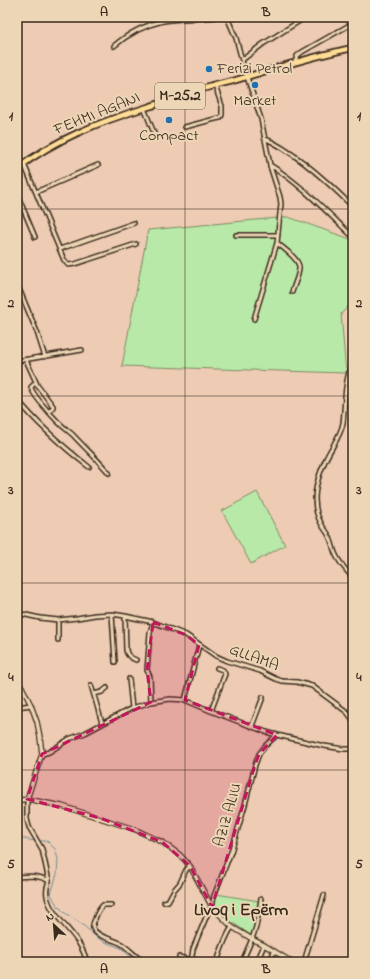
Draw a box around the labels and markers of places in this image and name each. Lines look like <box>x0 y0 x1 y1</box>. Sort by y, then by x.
place label: Ferizi Petrol <box>216 57 293 81</box>
marker: Ferizi Petrol <box>204 64 214 74</box>
marker: Market <box>250 80 260 90</box>
place label: Market <box>234 89 277 113</box>
marker: Compact <box>164 115 174 125</box>
place label: Compact <box>139 124 199 148</box>

